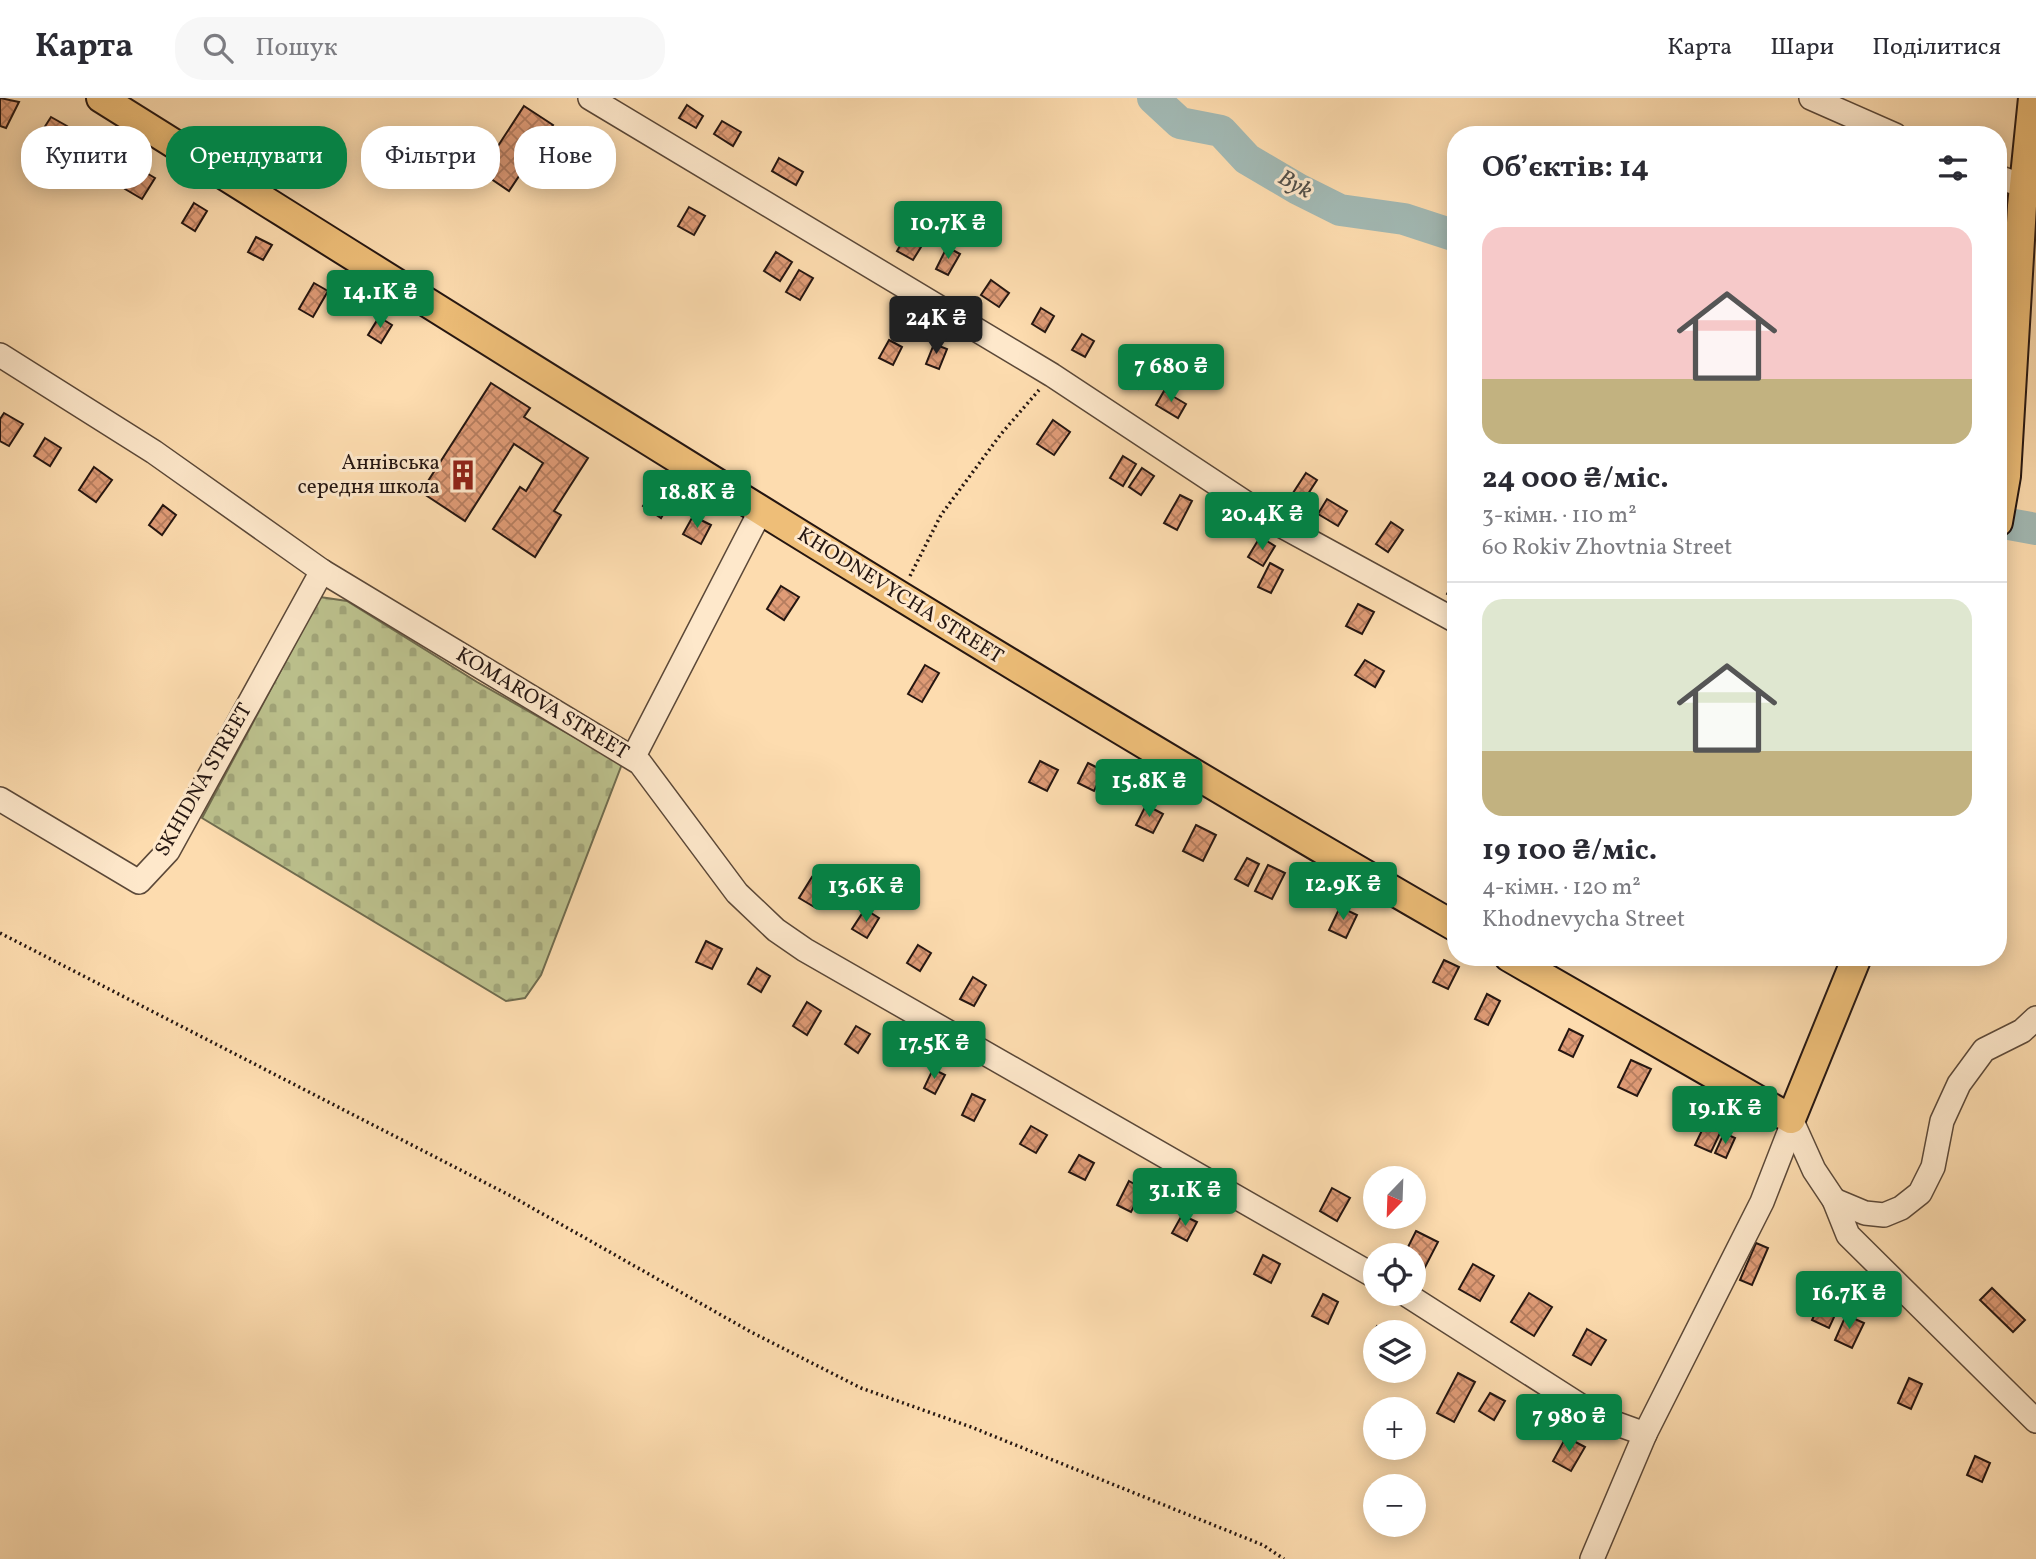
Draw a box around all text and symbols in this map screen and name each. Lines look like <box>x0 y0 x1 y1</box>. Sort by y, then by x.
search box <box>175 17 665 80</box>
text: Карта <box>35 25 133 71</box>
icon: search <box>199 29 237 67</box>
text: Пошук <box>255 30 338 66</box>
text: Карта <box>1667 31 1732 65</box>
text: Шари <box>1770 31 1834 65</box>
text: Поділитися <box>1872 31 2001 65</box>
chip: Купити <box>21 126 152 189</box>
chip: Орендувати <box>166 126 347 189</box>
chip: Фільтри <box>361 126 500 189</box>
chip: Нове <box>514 126 616 189</box>
text: Об’єктів: 14 <box>1482 147 1649 189</box>
icon: filters <box>1934 149 1972 187</box>
water label: Byk <box>1272 163 1318 208</box>
pin: 10.7K ₴ <box>883 202 1013 261</box>
text: 10.7K ₴ <box>910 208 986 240</box>
pin: 14.1K ₴ <box>315 271 445 330</box>
icon: home <box>1664 273 1790 399</box>
text: 14.1K ₴ <box>343 277 417 309</box>
pin: 24K ₴ <box>887 296 985 356</box>
text: 24K ₴ <box>905 303 967 335</box>
pin: 7 680 ₴ <box>1106 344 1236 404</box>
text: 7 680 ₴ <box>1134 351 1208 383</box>
place label: Аннівська середня школа <box>297 449 440 502</box>
building icon: Аннівська середня школа <box>446 458 480 492</box>
text: 24 000 ₴/міс. <box>1482 458 1669 500</box>
pin: 18.8K ₴ <box>632 470 762 530</box>
text: 18.8K ₴ <box>659 477 735 509</box>
pin: 20.4K ₴ <box>1197 492 1327 552</box>
text: 20.4K ₴ <box>1221 499 1303 531</box>
text: 3-кімн. · 110 m² <box>1482 500 1637 532</box>
street label: KHODNEVYCHA STREET <box>791 521 1009 671</box>
text: 60 Rokiv Zhovtnia Street <box>1482 532 1732 564</box>
street label: KOMAROVA STREET <box>450 641 634 767</box>
icon: home <box>1664 645 1790 771</box>
street label: SKHIDNA STREET <box>148 698 260 862</box>
pin: 15.8K ₴ <box>1084 760 1214 819</box>
text: 15.8K ₴ <box>1111 766 1187 798</box>
text: 19 100 ₴/міс. <box>1482 830 1657 872</box>
pin: 12.9K ₴ <box>1278 862 1408 922</box>
pin: 13.6K ₴ <box>801 864 931 924</box>
text: 12.9K ₴ <box>1305 869 1381 901</box>
text: 13.6K ₴ <box>828 871 904 903</box>
text: 4-кімн. · 120 m² <box>1482 872 1641 904</box>
text: Khodnevycha Street <box>1482 904 1685 936</box>
pin: 17.5K ₴ <box>869 1021 999 1081</box>
text: 17.5K ₴ <box>899 1028 970 1060</box>
pin: 19.1K ₴ <box>1660 1086 1790 1146</box>
text: 19.1K ₴ <box>1688 1093 1762 1125</box>
north arrow <box>1363 1166 1426 1228</box>
map controls <box>1363 1166 1426 1537</box>
pin: 31.1K ₴ <box>1120 1168 1250 1228</box>
text: 31.1K ₴ <box>1149 1175 1221 1207</box>
button: locate <box>1363 1243 1426 1306</box>
pin: 16.7K ₴ <box>1784 1272 1914 1331</box>
text: 16.7K ₴ <box>1812 1278 1886 1310</box>
button: layers <box>1363 1320 1426 1383</box>
pin: 7 980 ₴ <box>1504 1394 1634 1454</box>
button: + <box>1363 1397 1426 1460</box>
text: 7 980 ₴ <box>1532 1401 1606 1433</box>
button: − <box>1363 1474 1426 1537</box>

